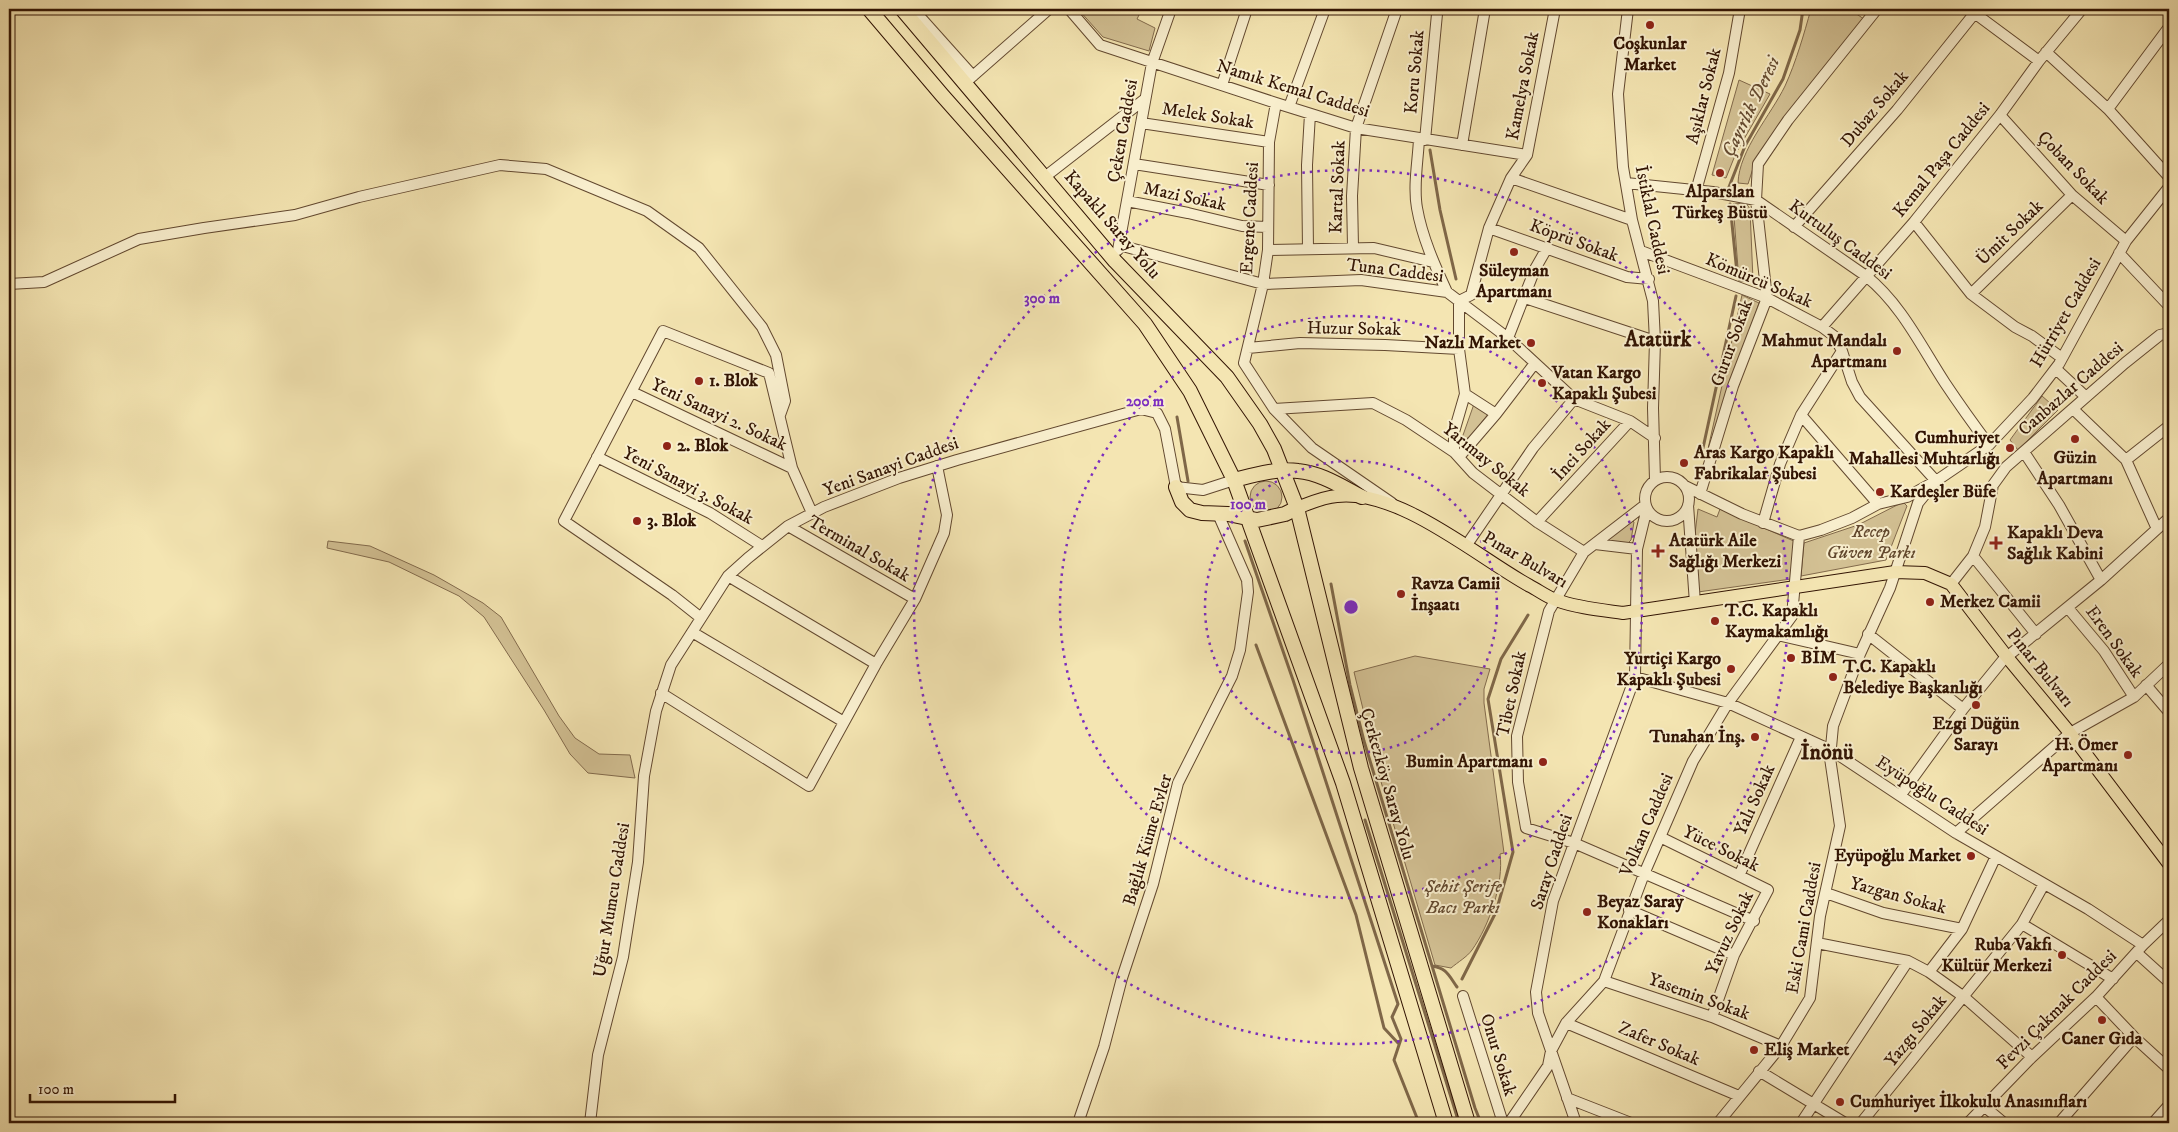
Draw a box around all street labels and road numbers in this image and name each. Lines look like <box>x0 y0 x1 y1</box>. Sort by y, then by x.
street label: Koru Sokak <box>1400 29 1430 115</box>
street label: Kamelya Sokak <box>1502 30 1544 142</box>
street label: Aşıklar Sokak <box>1681 46 1727 146</box>
street label: Namık Kemal Caddesi <box>1214 55 1372 123</box>
street label: Dubaz Sokak <box>1837 66 1914 152</box>
street label: Çeken Caddesi <box>1103 78 1143 184</box>
street label: Melek Sokak <box>1160 98 1256 134</box>
street label: Kemal Paşa Caddesi <box>1889 98 1995 222</box>
street label: Çoban Sokak <box>2033 127 2114 209</box>
street label: Kartal Sokak <box>1325 140 1351 234</box>
street label: Ergene Caddesi <box>1236 162 1264 274</box>
street label: İstiklal Caddesi <box>1630 163 1675 276</box>
street label: Kapaklı Saray Yolu <box>1059 166 1165 284</box>
street label: Mazi Sokak <box>1142 178 1228 217</box>
street label: Kurtuluş Caddesi <box>1784 195 1896 285</box>
street label: Ümit Sokak <box>1972 196 2048 270</box>
street label: Köprü Sokak <box>1527 215 1622 267</box>
street label: Kömürcü Sokak <box>1702 249 1816 313</box>
street label: Tuna Caddesi <box>1345 254 1445 288</box>
street label: Hürriyet Caddesi <box>2026 254 2106 372</box>
street label: Gurur Sokak <box>1706 296 1758 389</box>
street label: Huzur Sokak <box>1307 317 1401 341</box>
street label: Canbazlar Caddesi <box>2014 337 2128 441</box>
street label: Yeni Sanayi 2. Sokak <box>648 374 791 456</box>
street label: İnci Sokak <box>1547 413 1616 486</box>
street label: Yarımay Sokak <box>1438 418 1534 502</box>
street label: Yeni Sanayi Caddesi <box>820 432 962 502</box>
street label: Yeni Sanayi 3. Sokak <box>619 442 757 530</box>
street label: Terminal Sokak <box>804 511 914 587</box>
street label: Pınar Bulvarı <box>1478 527 1572 593</box>
street label: Eren Sokak <box>2080 602 2148 682</box>
street label: Pınar Bulvarı <box>2002 624 2078 712</box>
street label: Tibet Sokak <box>1492 649 1532 739</box>
street label: Çerkezköy Saray Yolu <box>1355 706 1419 863</box>
street label: Eyüpoğlu Caddesi <box>1872 751 1992 841</box>
street label: Yalı Sokak <box>1730 761 1780 839</box>
street label: Volkan Caddesi <box>1615 770 1679 881</box>
street label: Bağlık Küme Evler <box>1119 771 1177 908</box>
street label: Saray Caddesi <box>1526 811 1578 913</box>
street label: Uğur Mumcu Caddesi <box>589 821 635 979</box>
street label: Yüce Sokak <box>1679 821 1763 877</box>
street label: Eski Cami Caddesi <box>1782 860 1826 996</box>
street label: Yazgan Sokak <box>1847 873 1949 919</box>
street label: Yavuz Sokak <box>1701 888 1759 978</box>
street label: Fevzi Çakmak Caddesi <box>1992 945 2122 1075</box>
street label: Yasemin Sokak <box>1645 968 1753 1026</box>
street label: Yazgı Sokak <box>1880 990 1952 1072</box>
street label: Onur Sokak <box>1475 1011 1521 1099</box>
street label: Zafer Sokak <box>1615 1017 1703 1071</box>

